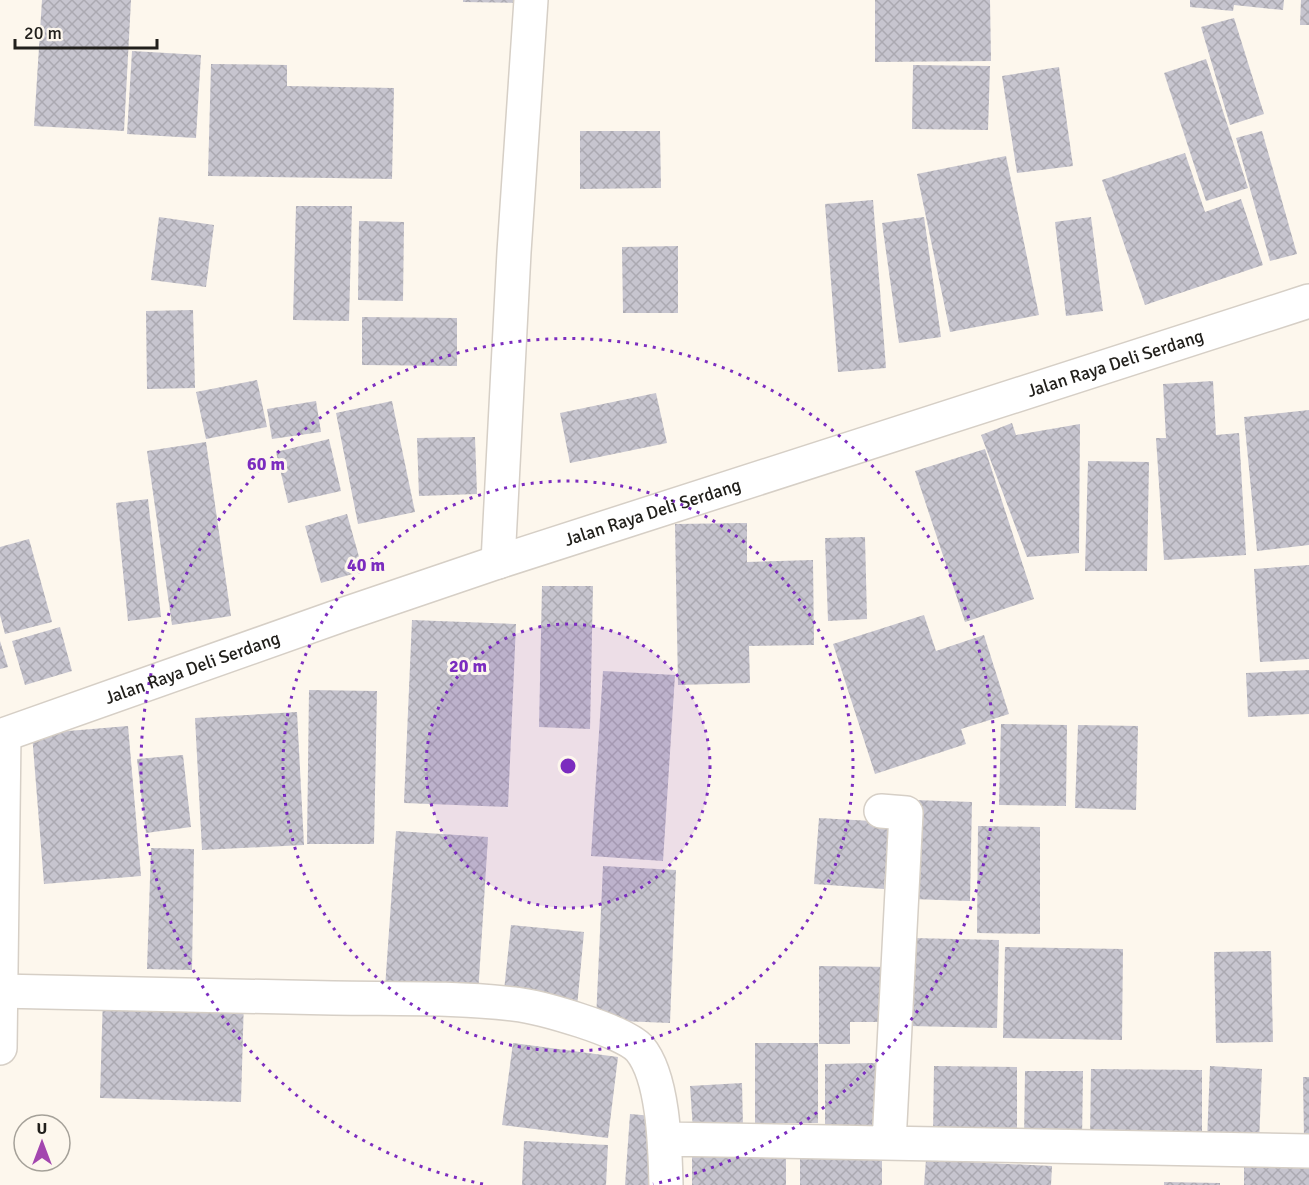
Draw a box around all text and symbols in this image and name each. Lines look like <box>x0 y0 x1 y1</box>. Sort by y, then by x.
scale bar <box>15 12 158 50</box>
text: 20 m <box>24 22 62 44</box>
street label: Jalan Raya Deli Serdang <box>1024 325 1206 402</box>
text: 60 m <box>247 453 285 475</box>
street label: Jalan Raya Deli Serdang <box>562 474 744 551</box>
text: 40 m <box>347 554 385 576</box>
street label: Jalan Raya Deli Serdang <box>102 627 283 709</box>
text: 20 m <box>449 655 487 677</box>
centre of rings <box>558 756 578 776</box>
north arrow <box>12 1113 72 1173</box>
text: U <box>37 1119 47 1139</box>

